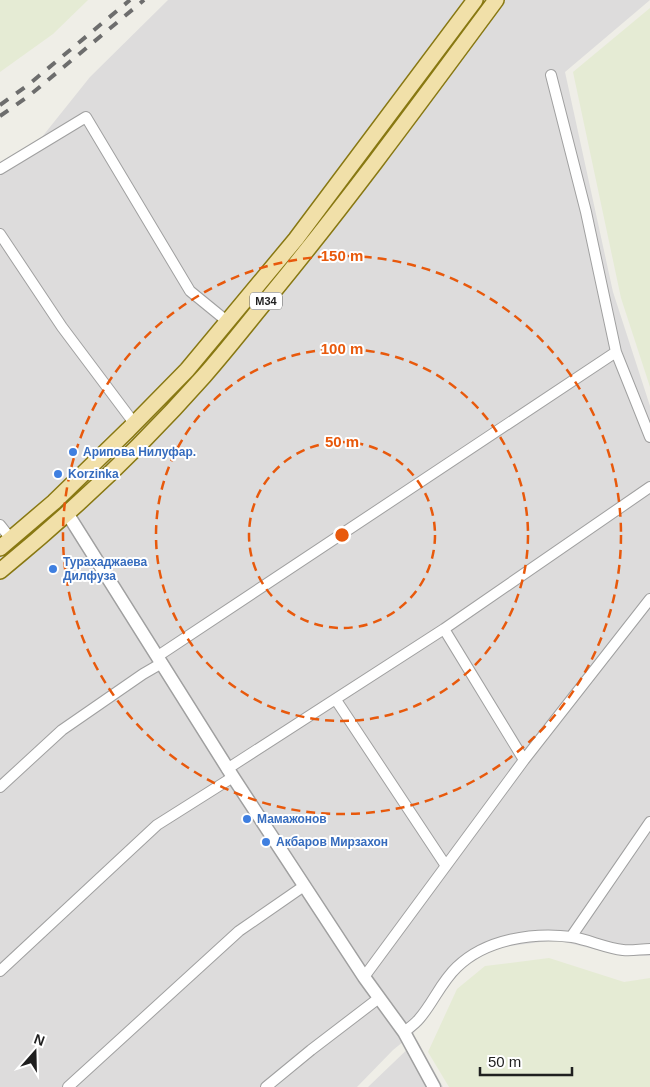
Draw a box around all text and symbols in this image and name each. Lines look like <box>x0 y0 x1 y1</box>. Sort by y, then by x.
text: 150 m <box>321 247 363 264</box>
road number: M34 <box>250 292 282 310</box>
text: 100 m <box>321 340 363 357</box>
text: 50 m <box>325 433 359 450</box>
place label: Арипова Нилуфар. <box>83 445 196 459</box>
marker: Арипова Нилуфар. <box>67 446 79 458</box>
place label: Korzinka <box>68 467 119 481</box>
marker: Korzinka <box>52 468 64 480</box>
centre of rings <box>333 526 351 544</box>
place label: Турахаджаева Дилфуза <box>63 555 148 583</box>
marker: Турахаджаева Дилфуза <box>47 563 59 575</box>
place label: Мамажонов <box>257 812 327 826</box>
marker: Мамажонов <box>241 813 253 825</box>
place label: Акбаров Мирзахон <box>276 835 388 849</box>
marker: Акбаров Мирзахон <box>260 836 272 848</box>
north arrow <box>10 1027 60 1077</box>
text: N <box>32 1031 47 1049</box>
scale bar <box>480 1044 572 1076</box>
text: 50 m <box>488 1053 521 1070</box>

